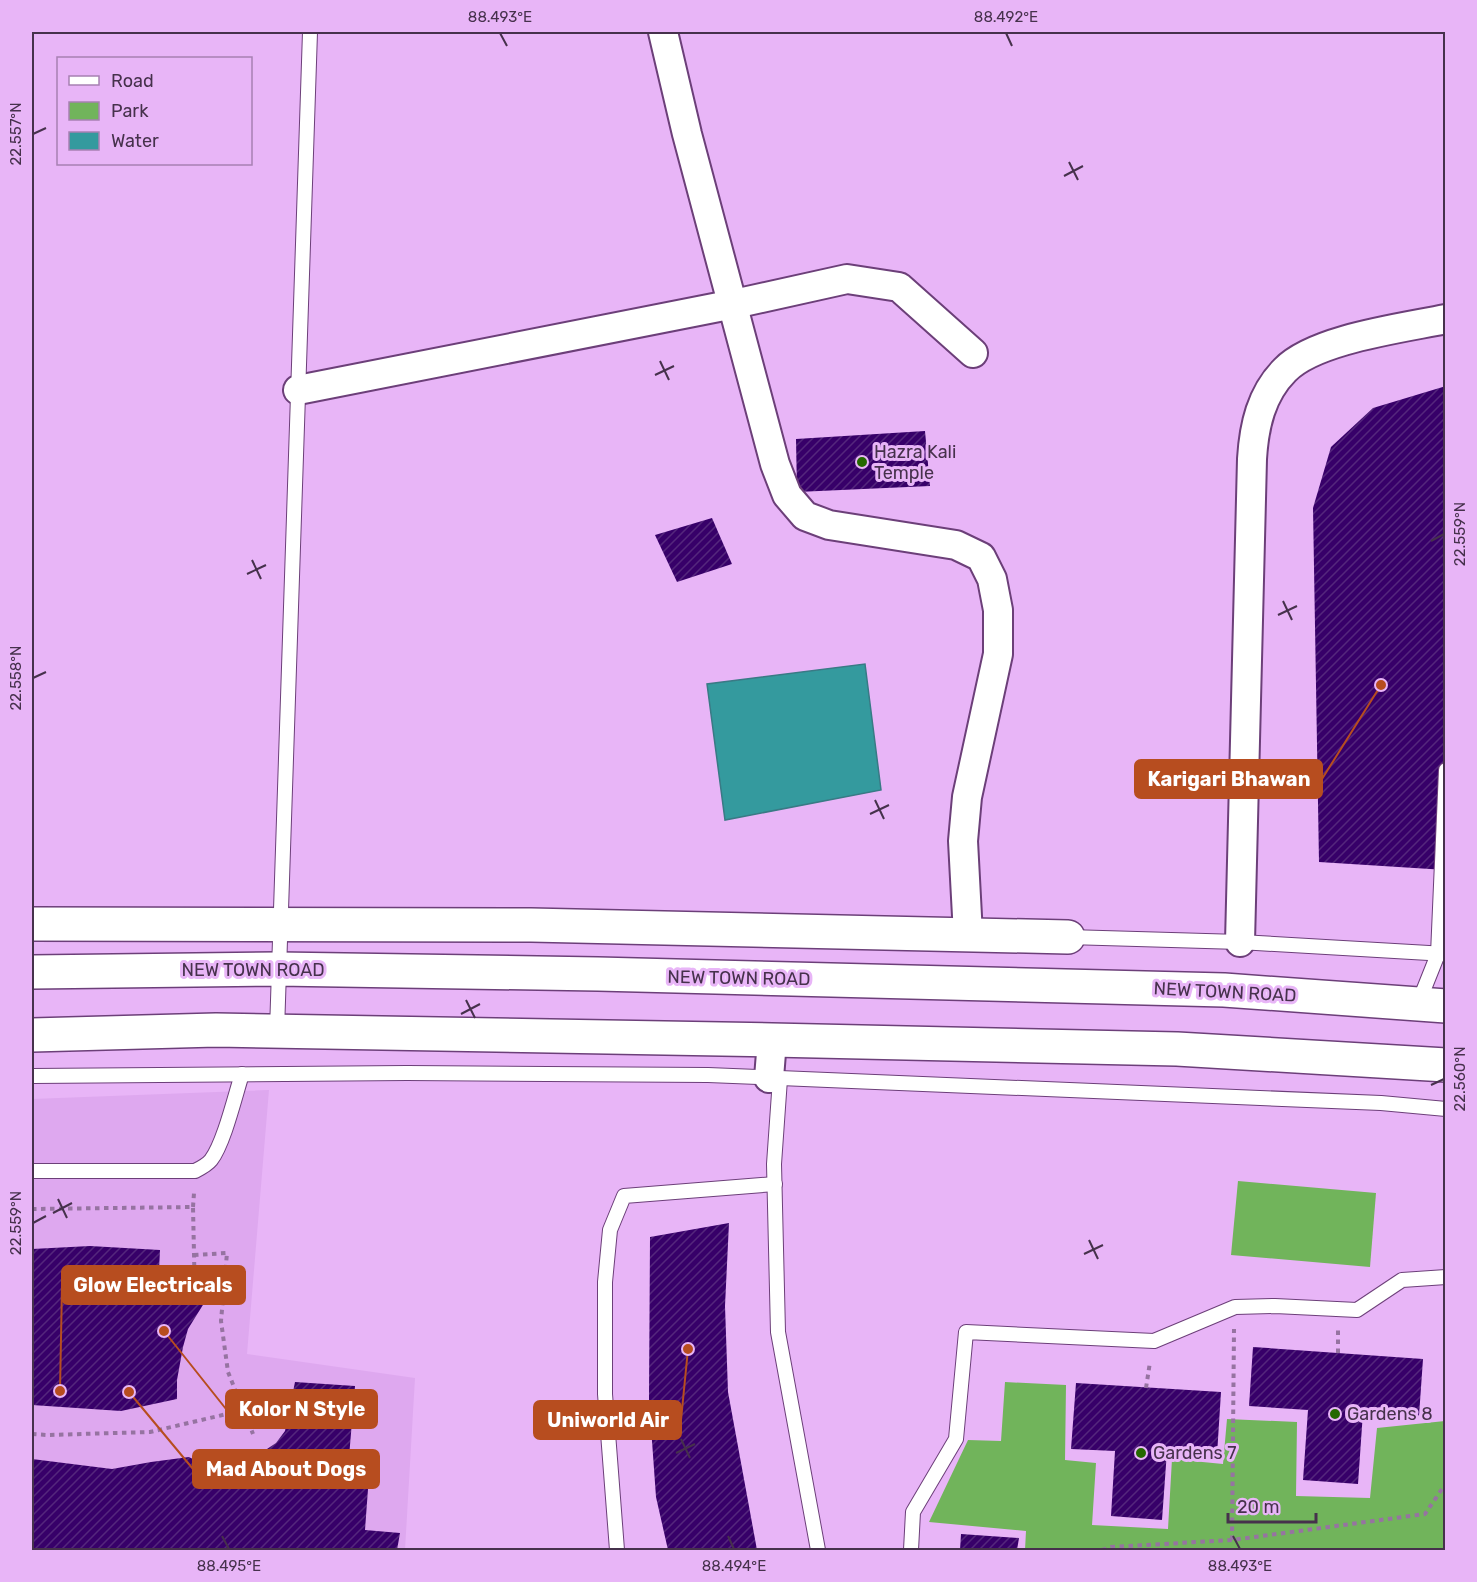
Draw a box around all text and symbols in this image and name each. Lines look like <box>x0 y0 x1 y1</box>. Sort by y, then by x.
text: 88.493°E <box>468 8 532 26</box>
text: 88.492°E <box>974 8 1038 26</box>
legend <box>57 57 252 165</box>
text: Road <box>111 70 154 92</box>
text: Park <box>111 100 149 122</box>
text: 22.557°N <box>7 102 25 166</box>
text: Water <box>111 130 159 152</box>
place label: Hazra Kali Temple <box>874 441 956 484</box>
marker: Hazra Kali Temple <box>855 455 869 469</box>
text: 22.559°N <box>1451 502 1469 566</box>
text: 22.558°N <box>7 646 25 711</box>
callout: Karigari Bhawan <box>1135 760 1322 798</box>
text: Karigari Bhawan <box>1147 767 1311 791</box>
street label: NEW TOWN ROAD <box>181 959 325 981</box>
street label: NEW TOWN ROAD <box>667 966 811 990</box>
street label: NEW TOWN ROAD <box>1153 977 1297 1007</box>
text: 22.560°N <box>1451 1046 1469 1112</box>
text: 22.559°N <box>7 1191 25 1255</box>
callout: Glow Electricals <box>62 1266 245 1304</box>
text: Glow Electricals <box>73 1273 233 1297</box>
callout: Kolor N Style <box>226 1390 377 1428</box>
text: Kolor N Style <box>239 1397 365 1421</box>
callout: Uniworld Air <box>534 1401 681 1439</box>
place label: Gardens 8 <box>1347 1403 1433 1425</box>
marker: Gardens 8 <box>1328 1407 1342 1421</box>
text: Uniworld Air <box>547 1408 669 1432</box>
place label: Gardens 7 <box>1153 1442 1236 1464</box>
marker: Gardens 7 <box>1134 1446 1148 1460</box>
callout: Mad About Dogs <box>193 1450 379 1488</box>
text: Mad About Dogs <box>206 1457 366 1481</box>
scale bar <box>1228 1486 1316 1524</box>
text: 20 m <box>1237 1496 1279 1518</box>
text: 88.495°E <box>197 1557 261 1575</box>
text: 88.494°E <box>702 1557 766 1575</box>
text: 88.493°E <box>1208 1557 1272 1575</box>

